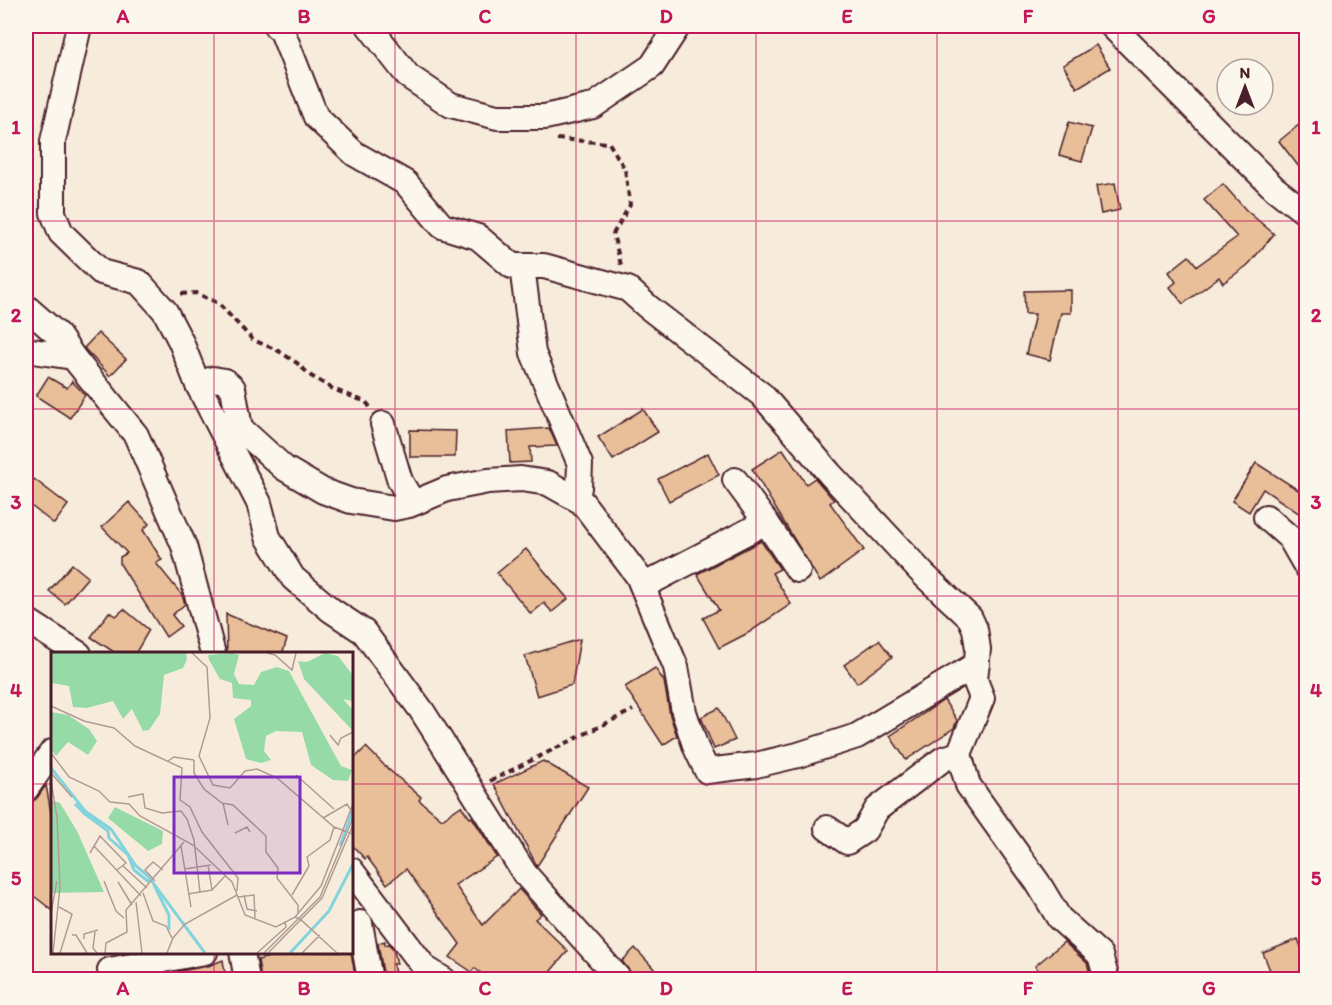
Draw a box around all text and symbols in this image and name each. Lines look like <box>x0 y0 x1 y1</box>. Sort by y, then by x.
text: A <box>116 4 130 28</box>
text: B <box>298 4 311 28</box>
text: C <box>479 4 492 28</box>
text: D <box>659 4 673 28</box>
text: E <box>841 4 853 28</box>
text: F <box>1023 4 1034 28</box>
text: G <box>1202 4 1216 28</box>
north arrow <box>1215 57 1275 117</box>
text: N <box>1240 63 1250 82</box>
text: 1 <box>11 115 21 139</box>
text: 1 <box>1311 115 1321 139</box>
text: 2 <box>11 303 22 327</box>
text: 2 <box>1311 303 1322 327</box>
text: 3 <box>11 490 22 514</box>
text: 3 <box>1311 490 1322 514</box>
inset map <box>51 652 352 954</box>
text: 4 <box>10 678 22 702</box>
text: 4 <box>1310 678 1322 702</box>
text: 5 <box>11 866 22 890</box>
text: 5 <box>1311 866 1322 890</box>
text: A <box>116 976 130 1000</box>
text: B <box>298 976 311 1000</box>
text: C <box>479 976 492 1000</box>
text: D <box>659 976 673 1000</box>
text: E <box>841 976 853 1000</box>
text: F <box>1023 976 1034 1000</box>
text: G <box>1202 976 1216 1000</box>

